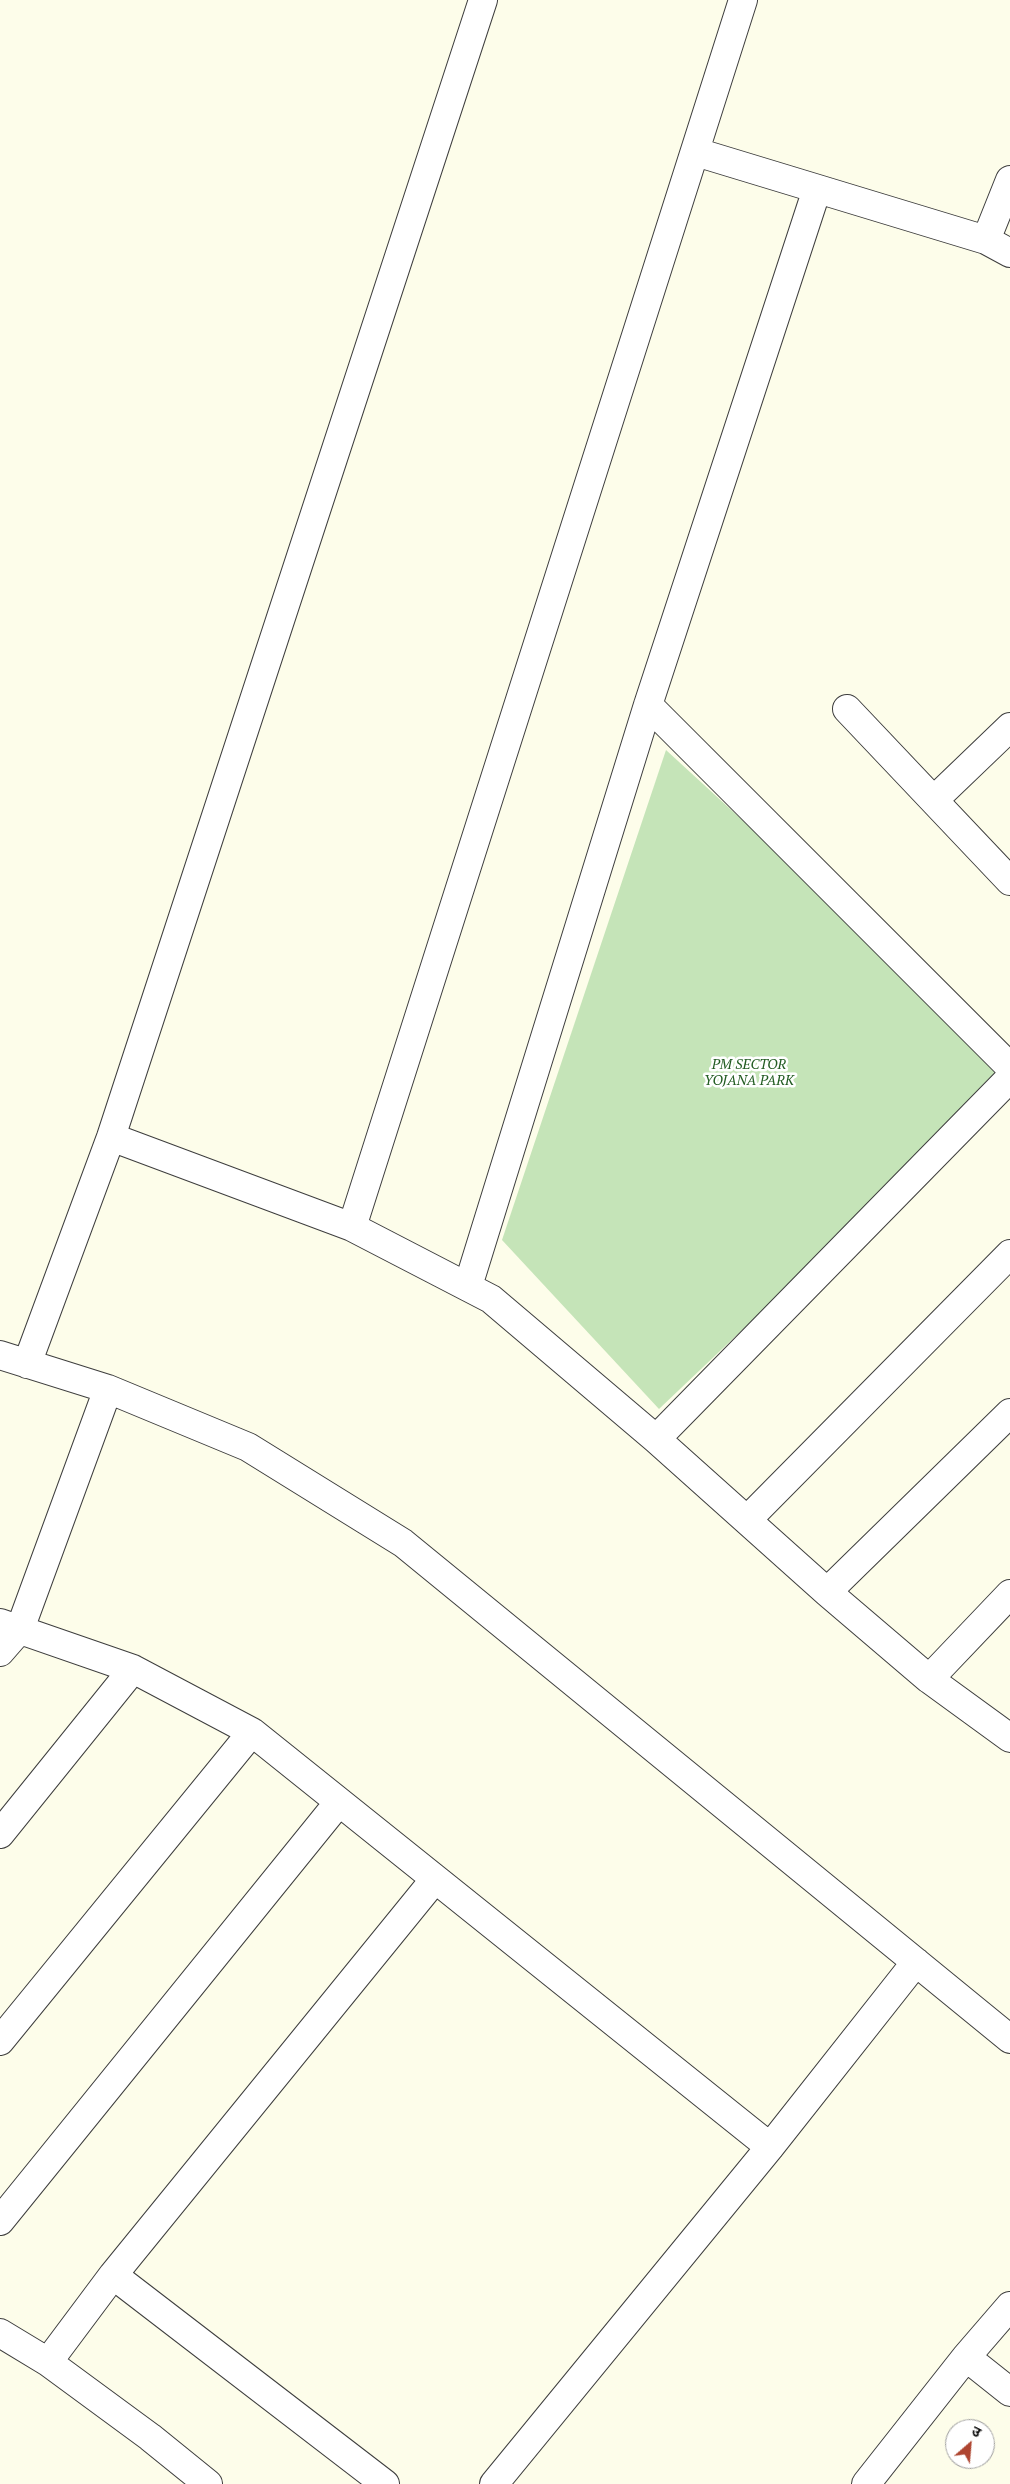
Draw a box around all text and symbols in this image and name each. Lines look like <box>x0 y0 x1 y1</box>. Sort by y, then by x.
park label: PM SECTOR YOJANA PARK <box>704 1057 794 1090</box>
north arrow <box>945 2419 995 2469</box>
text: उ <box>969 2421 985 2441</box>

